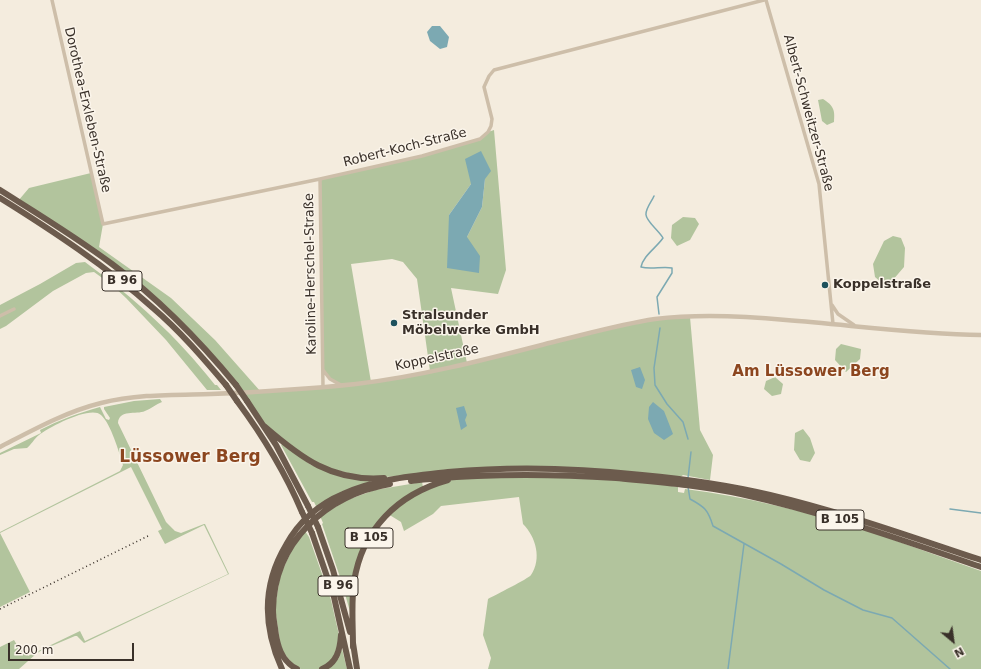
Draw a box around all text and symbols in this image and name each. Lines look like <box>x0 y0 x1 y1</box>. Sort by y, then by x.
street label: Dorothea-Erxleben-Straße <box>60 26 114 194</box>
street label: Albert-Schweitzer-Straße <box>780 33 836 193</box>
street label: Robert-Koch-Straße <box>342 125 468 171</box>
street label: Karoline-Herschel-Straße <box>302 193 320 355</box>
road number: B 96 <box>102 271 142 291</box>
place label: Koppelstraße <box>833 277 931 293</box>
marker: Koppelstraße <box>820 280 830 290</box>
place label: Stralsunder Möbelwerke GmbH <box>402 308 540 339</box>
marker: Stralsunder Möbelwerke GmbH <box>389 318 399 328</box>
street label: Koppelstraße <box>394 342 480 374</box>
district label: Am Lüssower Berg <box>732 363 890 381</box>
district label: Lüssower Berg <box>119 448 261 468</box>
road number: B 105 <box>816 510 864 530</box>
road number: B 105 <box>345 528 393 548</box>
road number: B 96 <box>318 576 358 596</box>
north arrow <box>933 621 973 661</box>
scale bar <box>10 635 136 661</box>
text: 200 m <box>15 643 53 657</box>
text: N <box>952 644 966 660</box>

